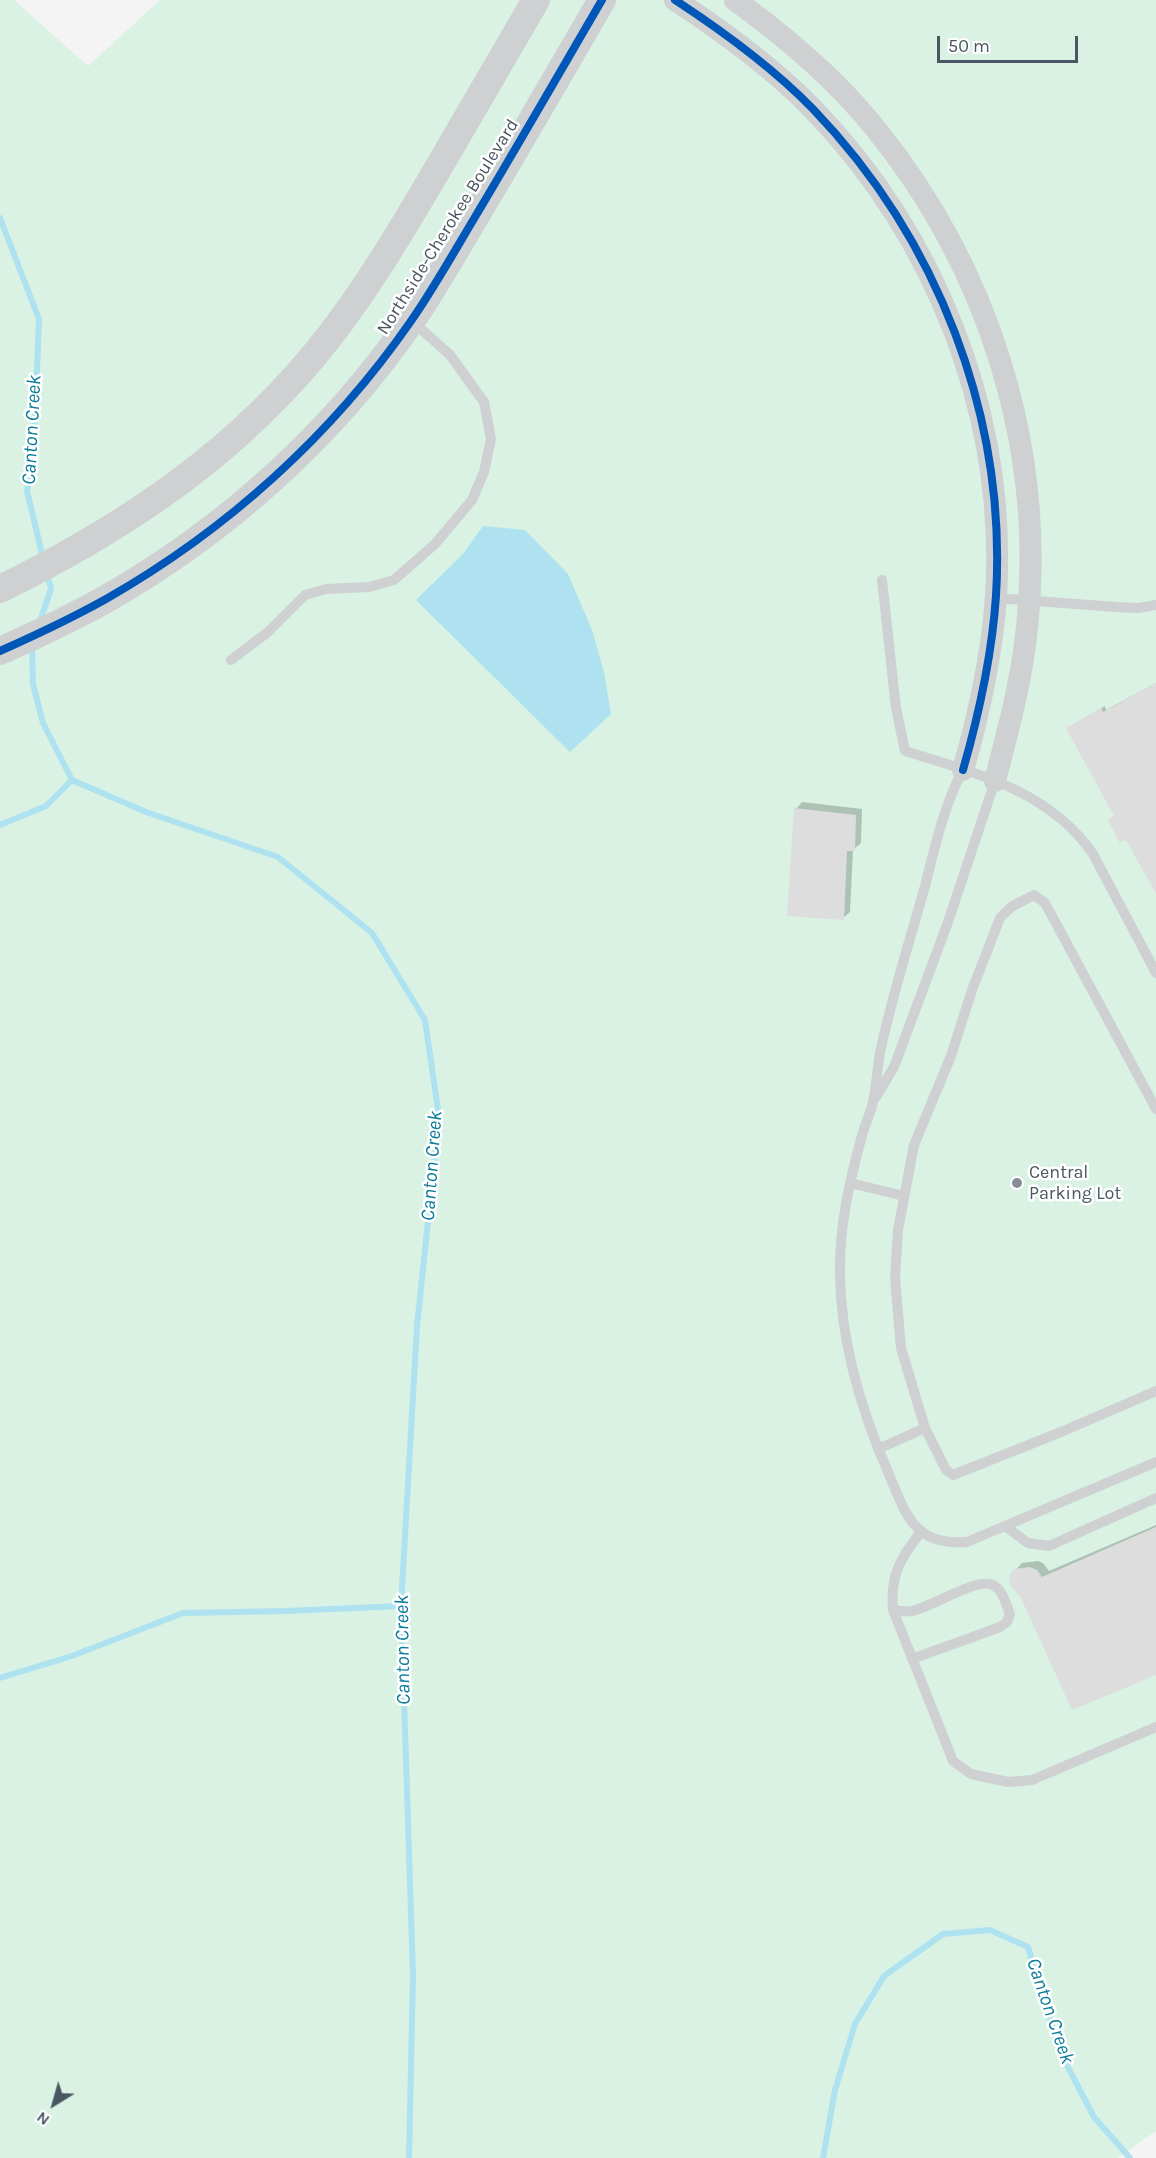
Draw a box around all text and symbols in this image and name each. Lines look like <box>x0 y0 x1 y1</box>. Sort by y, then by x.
scale bar <box>940 24 1081 62</box>
text: 50 m <box>948 35 990 57</box>
street label: Northside-Cherokee Boulevard <box>373 115 523 339</box>
water label: Canton Creek <box>17 374 47 486</box>
water label: Canton Creek <box>416 1110 448 1222</box>
place label: Central Parking Lot <box>1029 1162 1121 1204</box>
marker: Central Parking Lot <box>1010 1176 1024 1190</box>
water label: Canton Creek <box>390 1595 416 1705</box>
water label: Canton Creek <box>1021 1955 1079 2067</box>
north arrow <box>24 2074 84 2134</box>
text: N <box>33 2108 53 2130</box>

